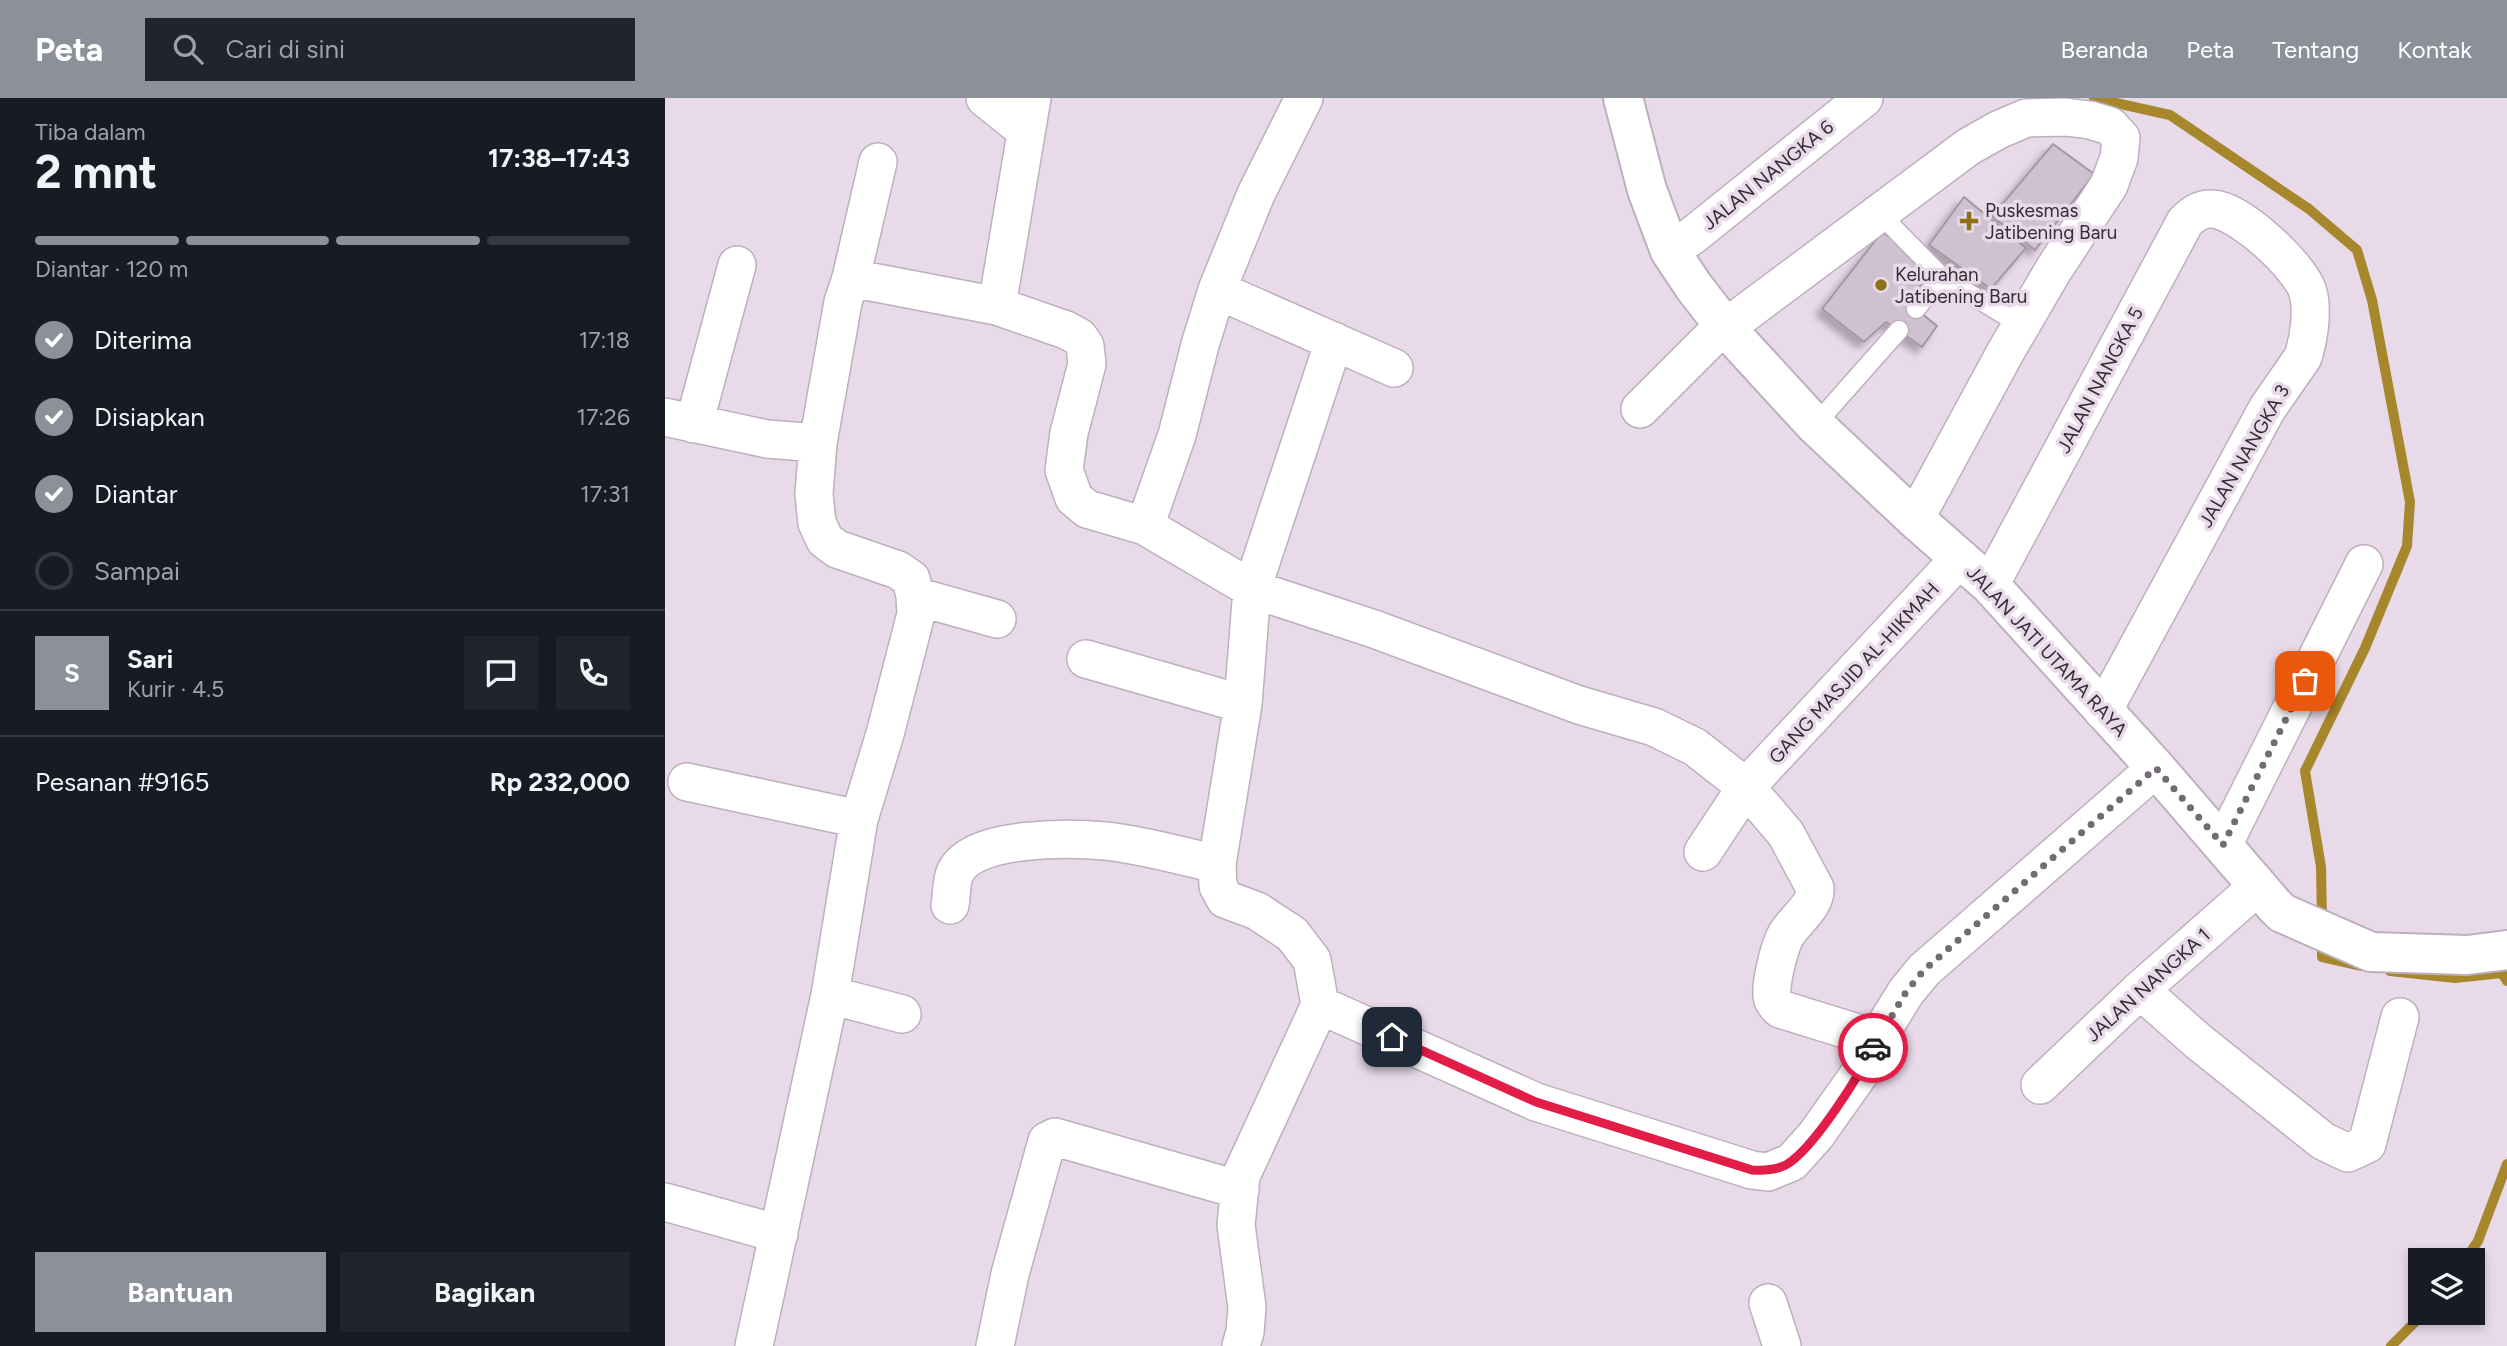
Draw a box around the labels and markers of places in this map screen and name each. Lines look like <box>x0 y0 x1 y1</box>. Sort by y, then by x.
place label: Puskesmas Jatibening Baru <box>1985 199 2117 244</box>
marker: Puskesmas Jatibening Baru <box>1959 211 1979 231</box>
place label: Kelurahan Jatibening Baru <box>1895 263 2027 308</box>
marker: Kelurahan Jatibening Baru <box>1873 277 1889 293</box>
pin <box>2275 651 2335 711</box>
pin <box>1362 1007 1422 1067</box>

